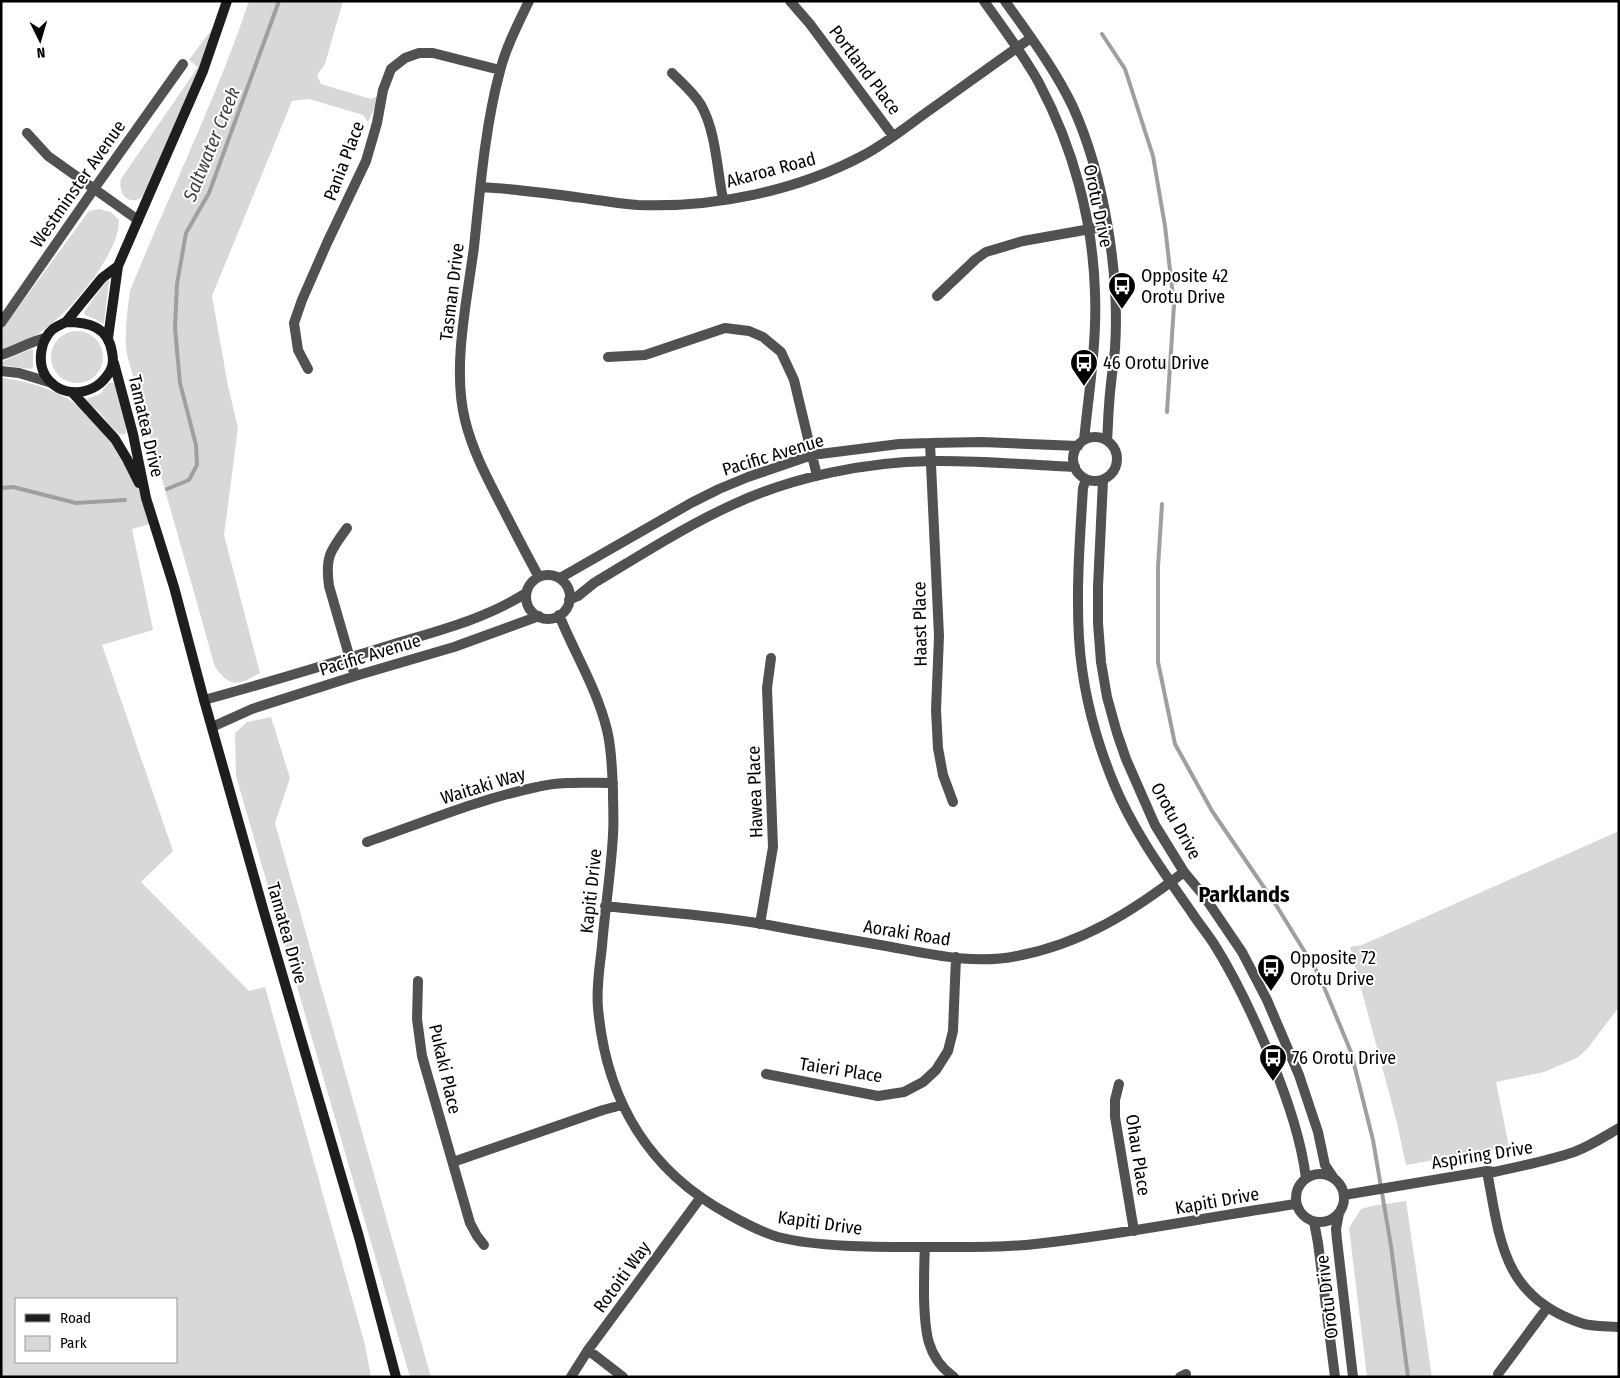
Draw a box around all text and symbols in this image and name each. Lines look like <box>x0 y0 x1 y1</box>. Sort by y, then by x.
north arrow <box>15 15 65 65</box>
street label: Portland Place <box>824 21 906 119</box>
text: N <box>36 44 46 61</box>
water label: Saltwater Creek <box>178 84 245 206</box>
street label: Westminster Avenue <box>26 116 130 252</box>
street label: Pania Place <box>319 118 369 204</box>
street label: Akaroa Road <box>724 147 818 193</box>
street label: Orotu Drive <box>1078 163 1118 250</box>
street label: Tasman Drive <box>435 242 469 342</box>
place label: Opposite 42 Orotu Drive <box>1141 265 1228 308</box>
bus stop icon: Opposite 42 Orotu Drive <box>1107 271 1137 310</box>
bus stop icon: 46 Orotu Drive <box>1069 348 1099 387</box>
place label: 46 Orotu Drive <box>1103 352 1209 374</box>
street label: Tamatea Drive <box>124 373 168 479</box>
street label: Pacific Avenue <box>720 429 827 481</box>
street label: Haast Place <box>908 581 932 667</box>
street label: Pacific Avenue <box>317 629 424 681</box>
street label: Hawea Place <box>742 745 768 838</box>
street label: Waitaki Way <box>438 763 528 809</box>
street label: Orotu Drive <box>1146 779 1206 863</box>
street label: Kapiti Drive <box>576 847 606 934</box>
street label: Tamatea Drive <box>262 880 312 986</box>
district label: Parklands <box>1198 881 1290 908</box>
street label: Aoraki Road <box>862 915 952 951</box>
place label: Opposite 72 Orotu Drive <box>1290 947 1376 990</box>
bus stop icon: Opposite 72 Orotu Drive <box>1256 953 1286 992</box>
street label: Pukaki Place <box>424 1022 466 1116</box>
bus stop icon: 76 Orotu Drive <box>1258 1043 1288 1082</box>
place label: 76 Orotu Drive <box>1292 1047 1396 1069</box>
street label: Taieri Place <box>798 1053 884 1087</box>
street label: Ohau Place <box>1121 1113 1155 1197</box>
street label: Aspiring Drive <box>1430 1136 1534 1174</box>
street label: Kapiti Drive <box>1173 1183 1261 1219</box>
street label: Kapiti Drive <box>776 1206 864 1240</box>
street label: Rotoiti Way <box>589 1237 655 1317</box>
street label: Orotu Drive <box>1311 1254 1343 1340</box>
legend <box>15 1298 178 1363</box>
text: Road <box>60 1309 91 1327</box>
text: Park <box>60 1334 87 1352</box>

